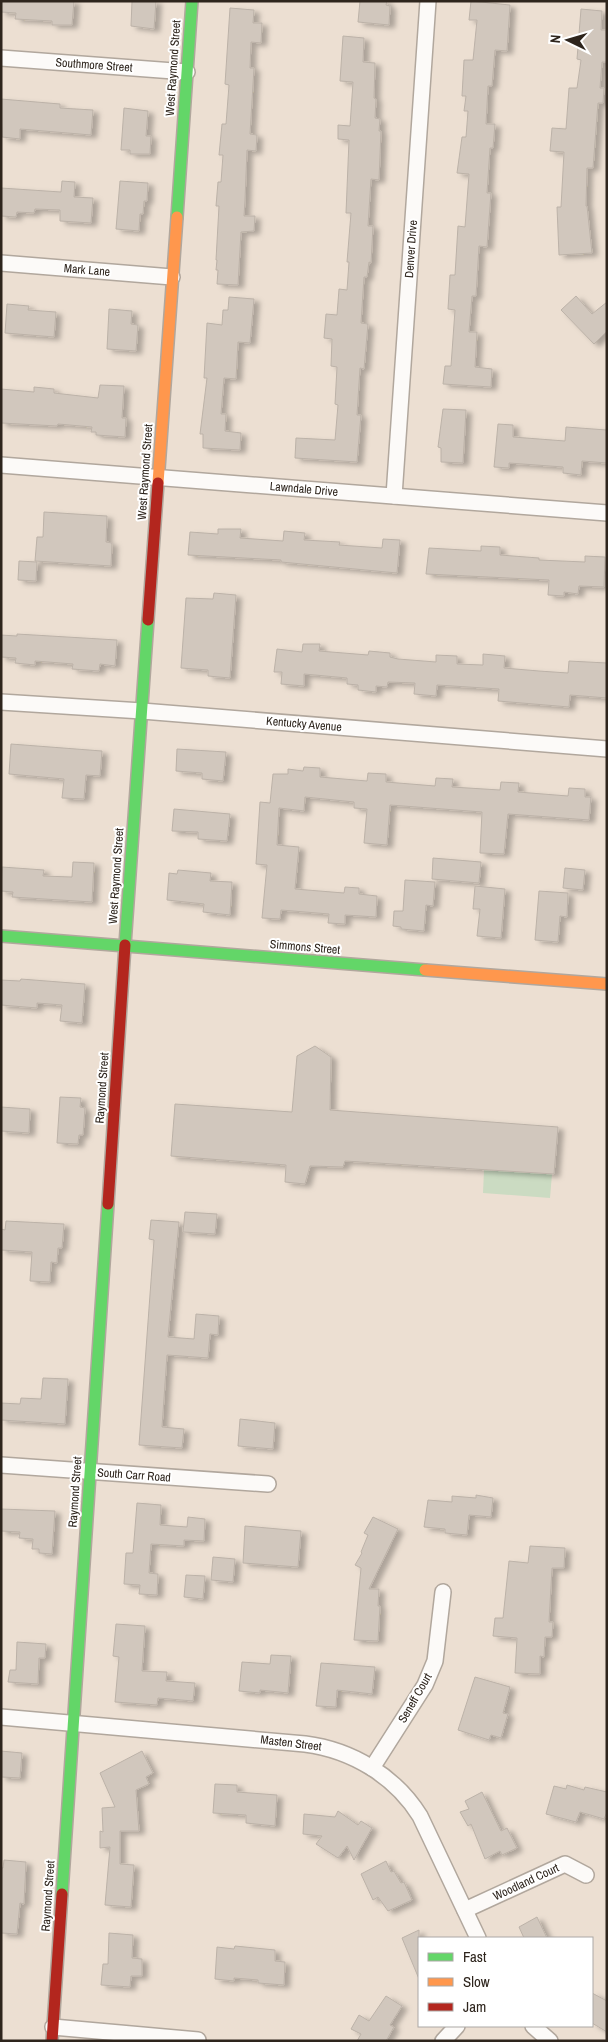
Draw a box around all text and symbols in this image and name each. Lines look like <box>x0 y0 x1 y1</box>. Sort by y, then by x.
north arrow <box>543 15 593 65</box>
street label: West Raymond Street <box>162 19 184 116</box>
text: N <box>546 34 564 44</box>
street label: Southmore Street <box>55 54 133 76</box>
street label: Denver Drive <box>401 220 421 278</box>
street label: Mark Lane <box>63 260 111 280</box>
street label: West Raymond Street <box>134 423 156 520</box>
street label: Lawndale Drive <box>269 478 339 500</box>
street label: Kentucky Avenue <box>266 713 342 735</box>
street label: West Raymond Street <box>105 827 127 924</box>
street label: Simmons Street <box>269 936 341 958</box>
street label: Raymond Street <box>92 1052 112 1124</box>
street label: Raymond Street <box>65 1456 85 1528</box>
street label: South Carr Road <box>97 1464 171 1486</box>
street label: Seneff Court <box>394 1670 436 1726</box>
street label: Masten Street <box>260 1731 323 1755</box>
street label: Raymond Street <box>38 1860 58 1932</box>
street label: Woodland Court <box>490 1860 562 1904</box>
legend <box>418 1937 593 2027</box>
text: Fast <box>463 1946 487 1967</box>
text: Slow <box>463 1971 490 1992</box>
text: Jam <box>463 1996 486 2017</box>

